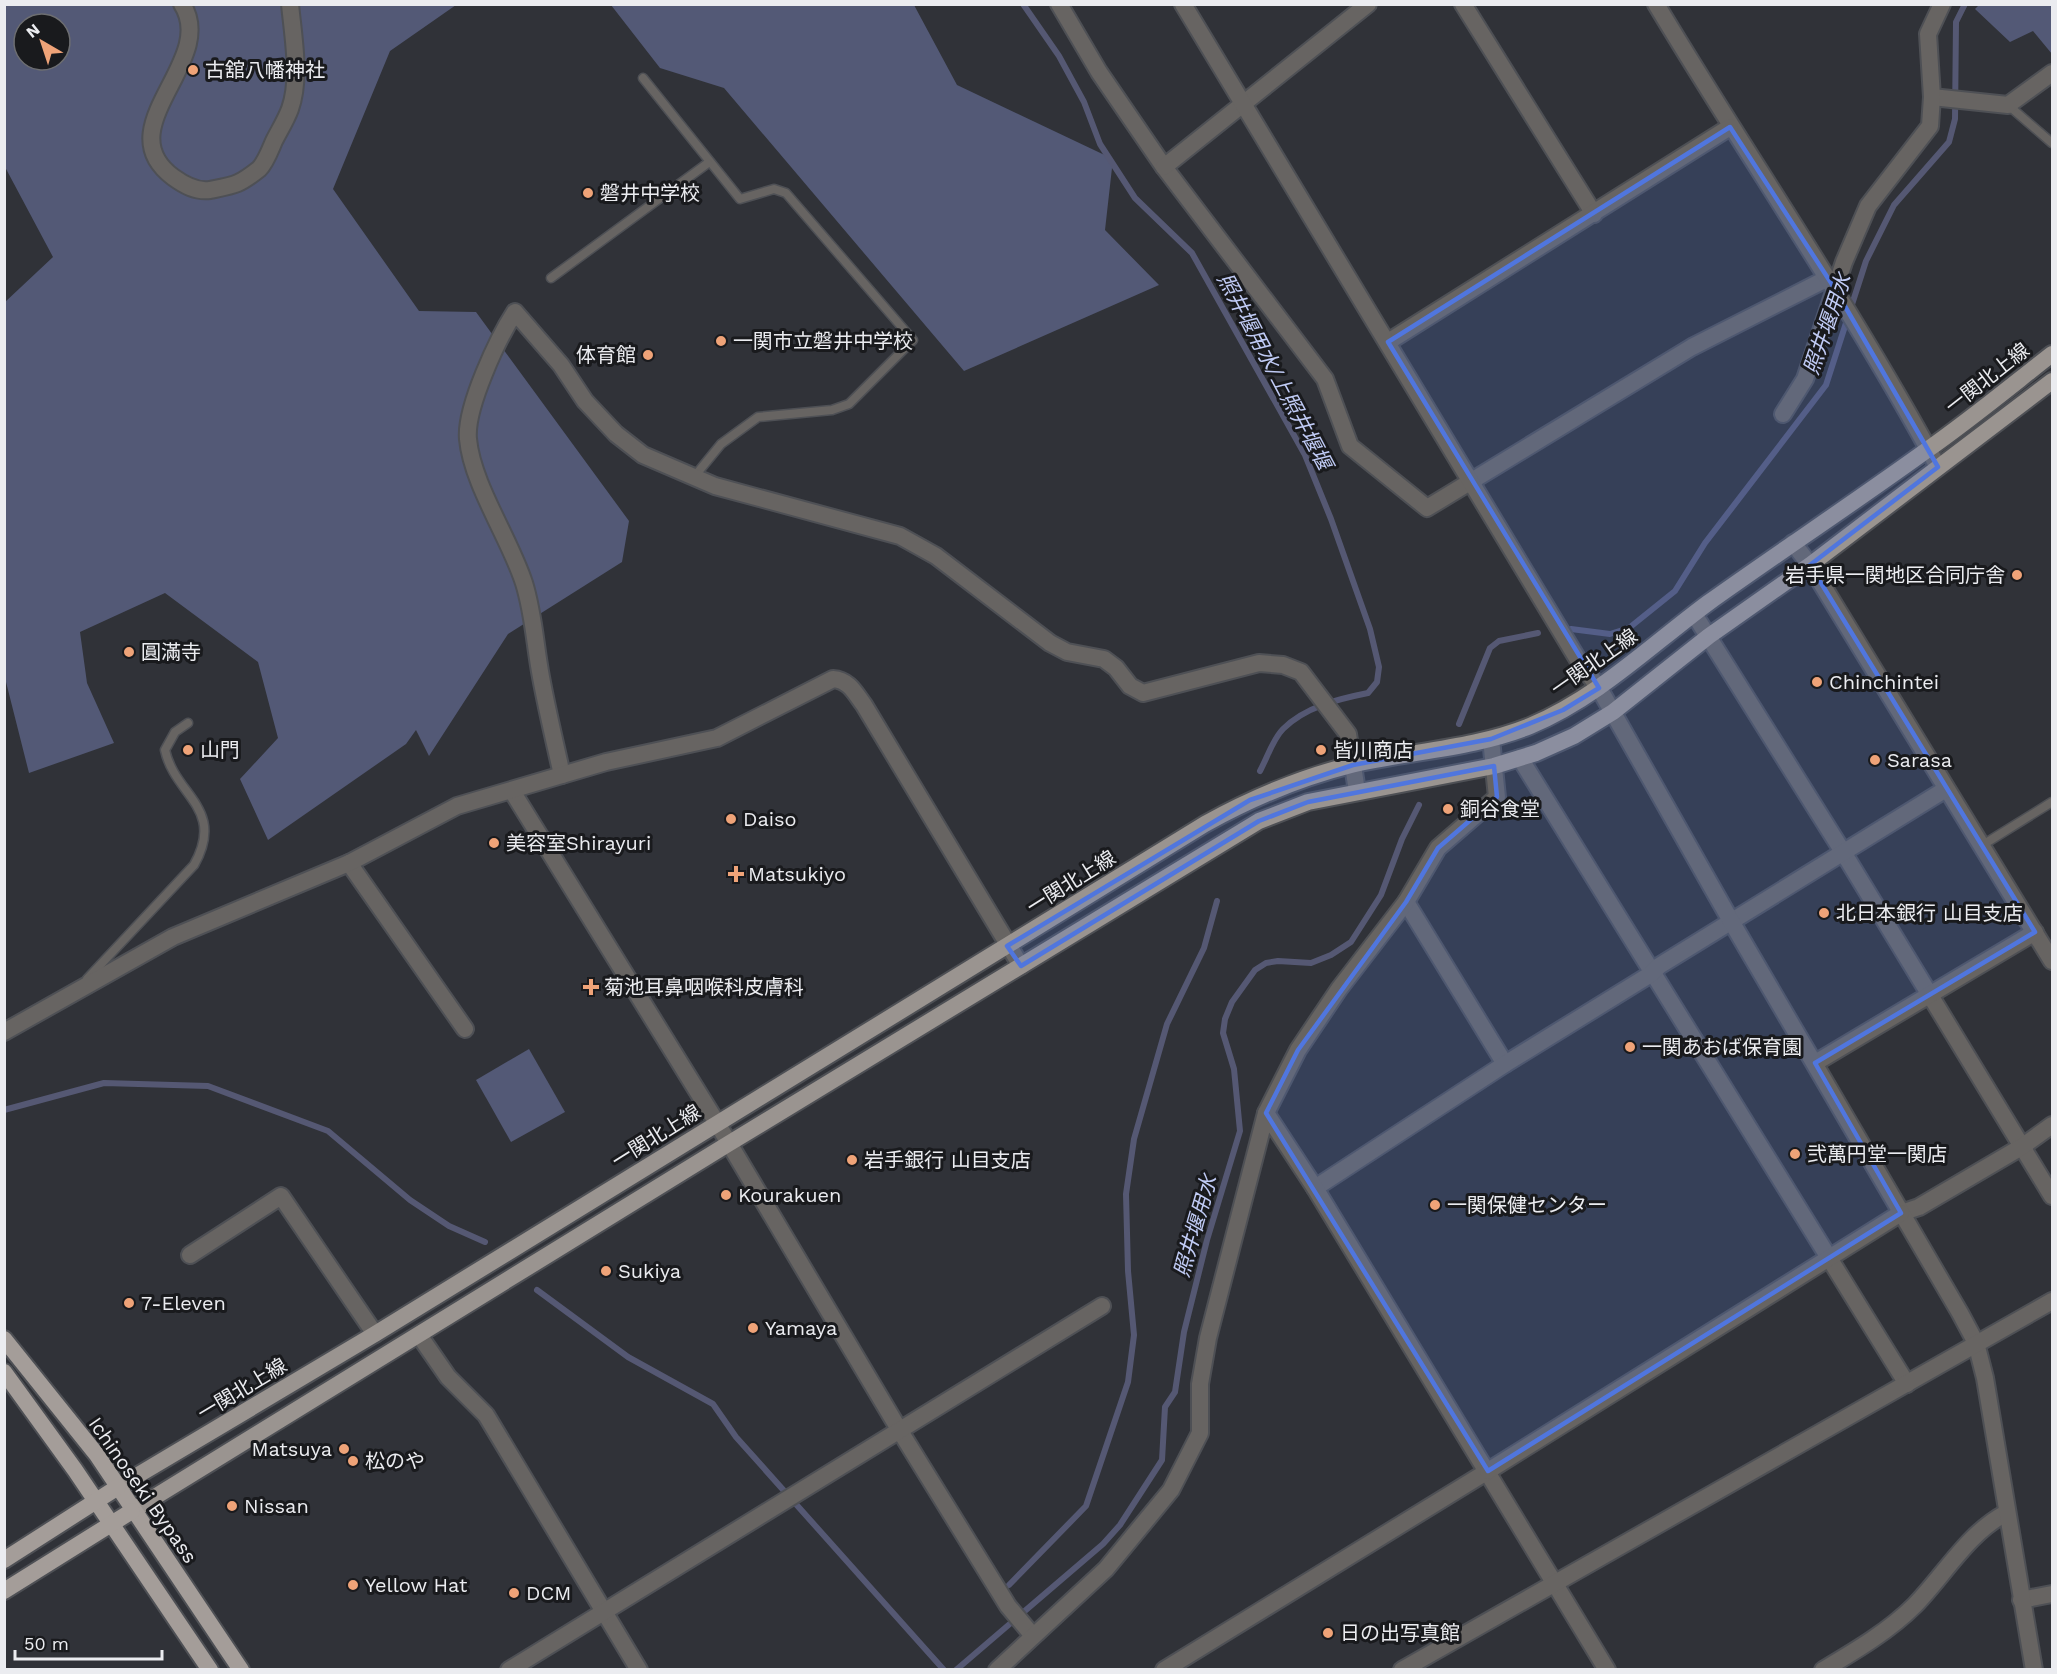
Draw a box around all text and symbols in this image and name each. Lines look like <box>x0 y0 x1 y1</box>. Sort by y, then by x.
north arrow <box>12 12 72 72</box>
text: N <box>22 20 43 42</box>
place label: 古舘八幡神社 <box>205 58 325 82</box>
marker: 古舘八幡神社 <box>186 63 200 77</box>
place label: 磐井中学校 <box>600 181 700 205</box>
marker: 磐井中学校 <box>581 186 595 200</box>
water label: 照井堰用水 <box>1798 268 1857 378</box>
water label: 照井堰用水/上照井堰堰 <box>1213 269 1339 477</box>
place label: 一関市立磐井中学校 <box>733 329 913 353</box>
marker: 一関市立磐井中学校 <box>714 334 728 348</box>
street label: 一関北上線 <box>1940 338 2034 418</box>
place label: 体育館 <box>576 343 636 367</box>
marker: 体育館 <box>641 348 655 362</box>
place label: 岩手県一関地区合同庁舎 <box>1785 563 2005 587</box>
marker: 岩手県一関地区合同庁舎 <box>2010 568 2024 582</box>
street label: 一関北上線 <box>1546 623 1642 701</box>
place label: 圓滿寺 <box>141 640 201 664</box>
marker: 圓滿寺 <box>122 645 136 659</box>
place label: Chinchintei <box>1829 670 1939 694</box>
marker: Chinchintei <box>1810 675 1824 689</box>
place label: 山門 <box>200 738 240 762</box>
place label: 皆川商店 <box>1333 738 1413 762</box>
marker: 山門 <box>181 743 195 757</box>
marker: 皆川商店 <box>1314 743 1328 757</box>
place label: Sarasa <box>1887 748 1952 772</box>
marker: Sarasa <box>1868 753 1882 767</box>
place label: 銅谷食堂 <box>1460 797 1540 821</box>
marker: 銅谷食堂 <box>1441 802 1455 816</box>
place label: Daiso <box>743 807 797 831</box>
marker: Daiso <box>724 812 738 826</box>
place label: 美容室Shirayuri <box>506 831 651 855</box>
marker: 美容室Shirayuri <box>487 836 501 850</box>
street label: 一関北上線 <box>1022 845 1120 919</box>
place label: Matsukiyo <box>748 862 846 886</box>
marker: Matsukiyo <box>729 867 743 881</box>
place label: 北日本銀行 山目支店 <box>1836 901 2023 925</box>
marker: 北日本銀行 山目支店 <box>1817 906 1831 920</box>
place label: 菊池耳鼻咽喉科皮膚科 <box>604 975 804 999</box>
marker: 菊池耳鼻咽喉科皮膚科 <box>582 978 600 996</box>
place label: 一関あおば保育園 <box>1642 1035 1802 1059</box>
marker: 一関あおば保育園 <box>1623 1040 1637 1054</box>
street label: 一関北上線 <box>607 1099 705 1173</box>
place label: 弐萬円堂一関店 <box>1807 1142 1947 1166</box>
marker: 弐萬円堂一関店 <box>1788 1147 1802 1161</box>
place label: 岩手銀行 山目支店 <box>864 1148 1031 1172</box>
marker: 岩手銀行 山目支店 <box>845 1153 859 1167</box>
water label: 照井堰用水 <box>1169 1170 1222 1280</box>
place label: Kourakuen <box>738 1183 841 1207</box>
marker: Kourakuen <box>719 1188 733 1202</box>
place label: 一関保健センター <box>1447 1193 1607 1217</box>
marker: 一関保健センター <box>1428 1198 1442 1212</box>
place label: Sukiya <box>618 1259 681 1283</box>
marker: Sukiya <box>599 1264 613 1278</box>
place label: 7-Eleven <box>141 1291 226 1315</box>
marker: 7-Eleven <box>122 1296 136 1310</box>
place label: Yamaya <box>765 1316 837 1340</box>
marker: Yamaya <box>746 1321 760 1335</box>
street label: 一関北上線 <box>193 1353 291 1425</box>
street label: Ichinoseki Bypass <box>84 1412 202 1568</box>
place label: Matsuya <box>251 1437 332 1461</box>
marker: Matsuya <box>337 1442 351 1456</box>
place label: 松のや <box>365 1449 425 1473</box>
marker: 松のや <box>346 1454 360 1468</box>
place label: Nissan <box>244 1494 309 1518</box>
marker: Nissan <box>225 1499 239 1513</box>
place label: Yellow Hat <box>365 1573 468 1597</box>
marker: Yellow Hat <box>346 1578 360 1592</box>
place label: DCM <box>526 1581 571 1605</box>
marker: DCM <box>507 1586 521 1600</box>
place label: 日の出写真館 <box>1340 1621 1460 1645</box>
scale bar <box>15 1623 162 1661</box>
marker: 日の出写真館 <box>1321 1626 1335 1640</box>
text: 50 m <box>24 1633 69 1654</box>

